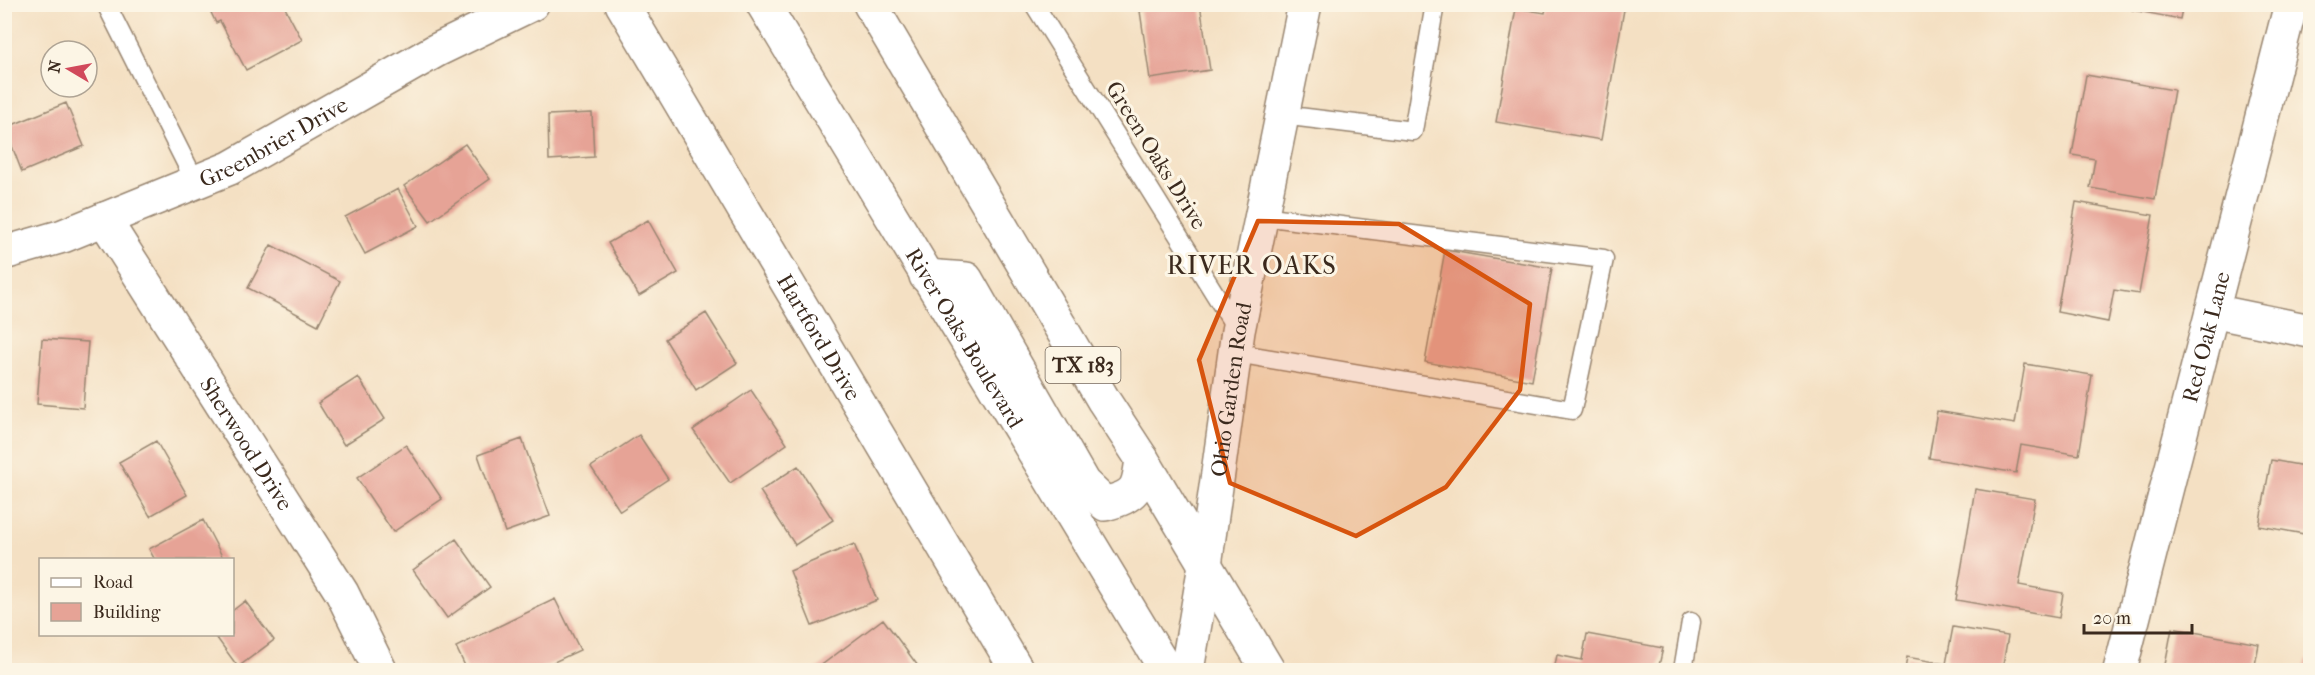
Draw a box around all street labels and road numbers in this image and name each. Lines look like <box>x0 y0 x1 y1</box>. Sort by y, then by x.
street label: Green Oaks Drive <box>1100 77 1212 234</box>
street label: Greenbrier Drive <box>196 92 352 193</box>
street label: River Oaks Boulevard <box>900 243 1029 434</box>
street label: Hartford Drive <box>771 269 866 405</box>
street label: Red Oak Lane <box>2177 269 2236 405</box>
street label: Ohio Garden Road <box>1206 299 1258 478</box>
road number: TX 183 <box>1046 347 1120 383</box>
street label: Sherwood Drive <box>194 373 298 515</box>

